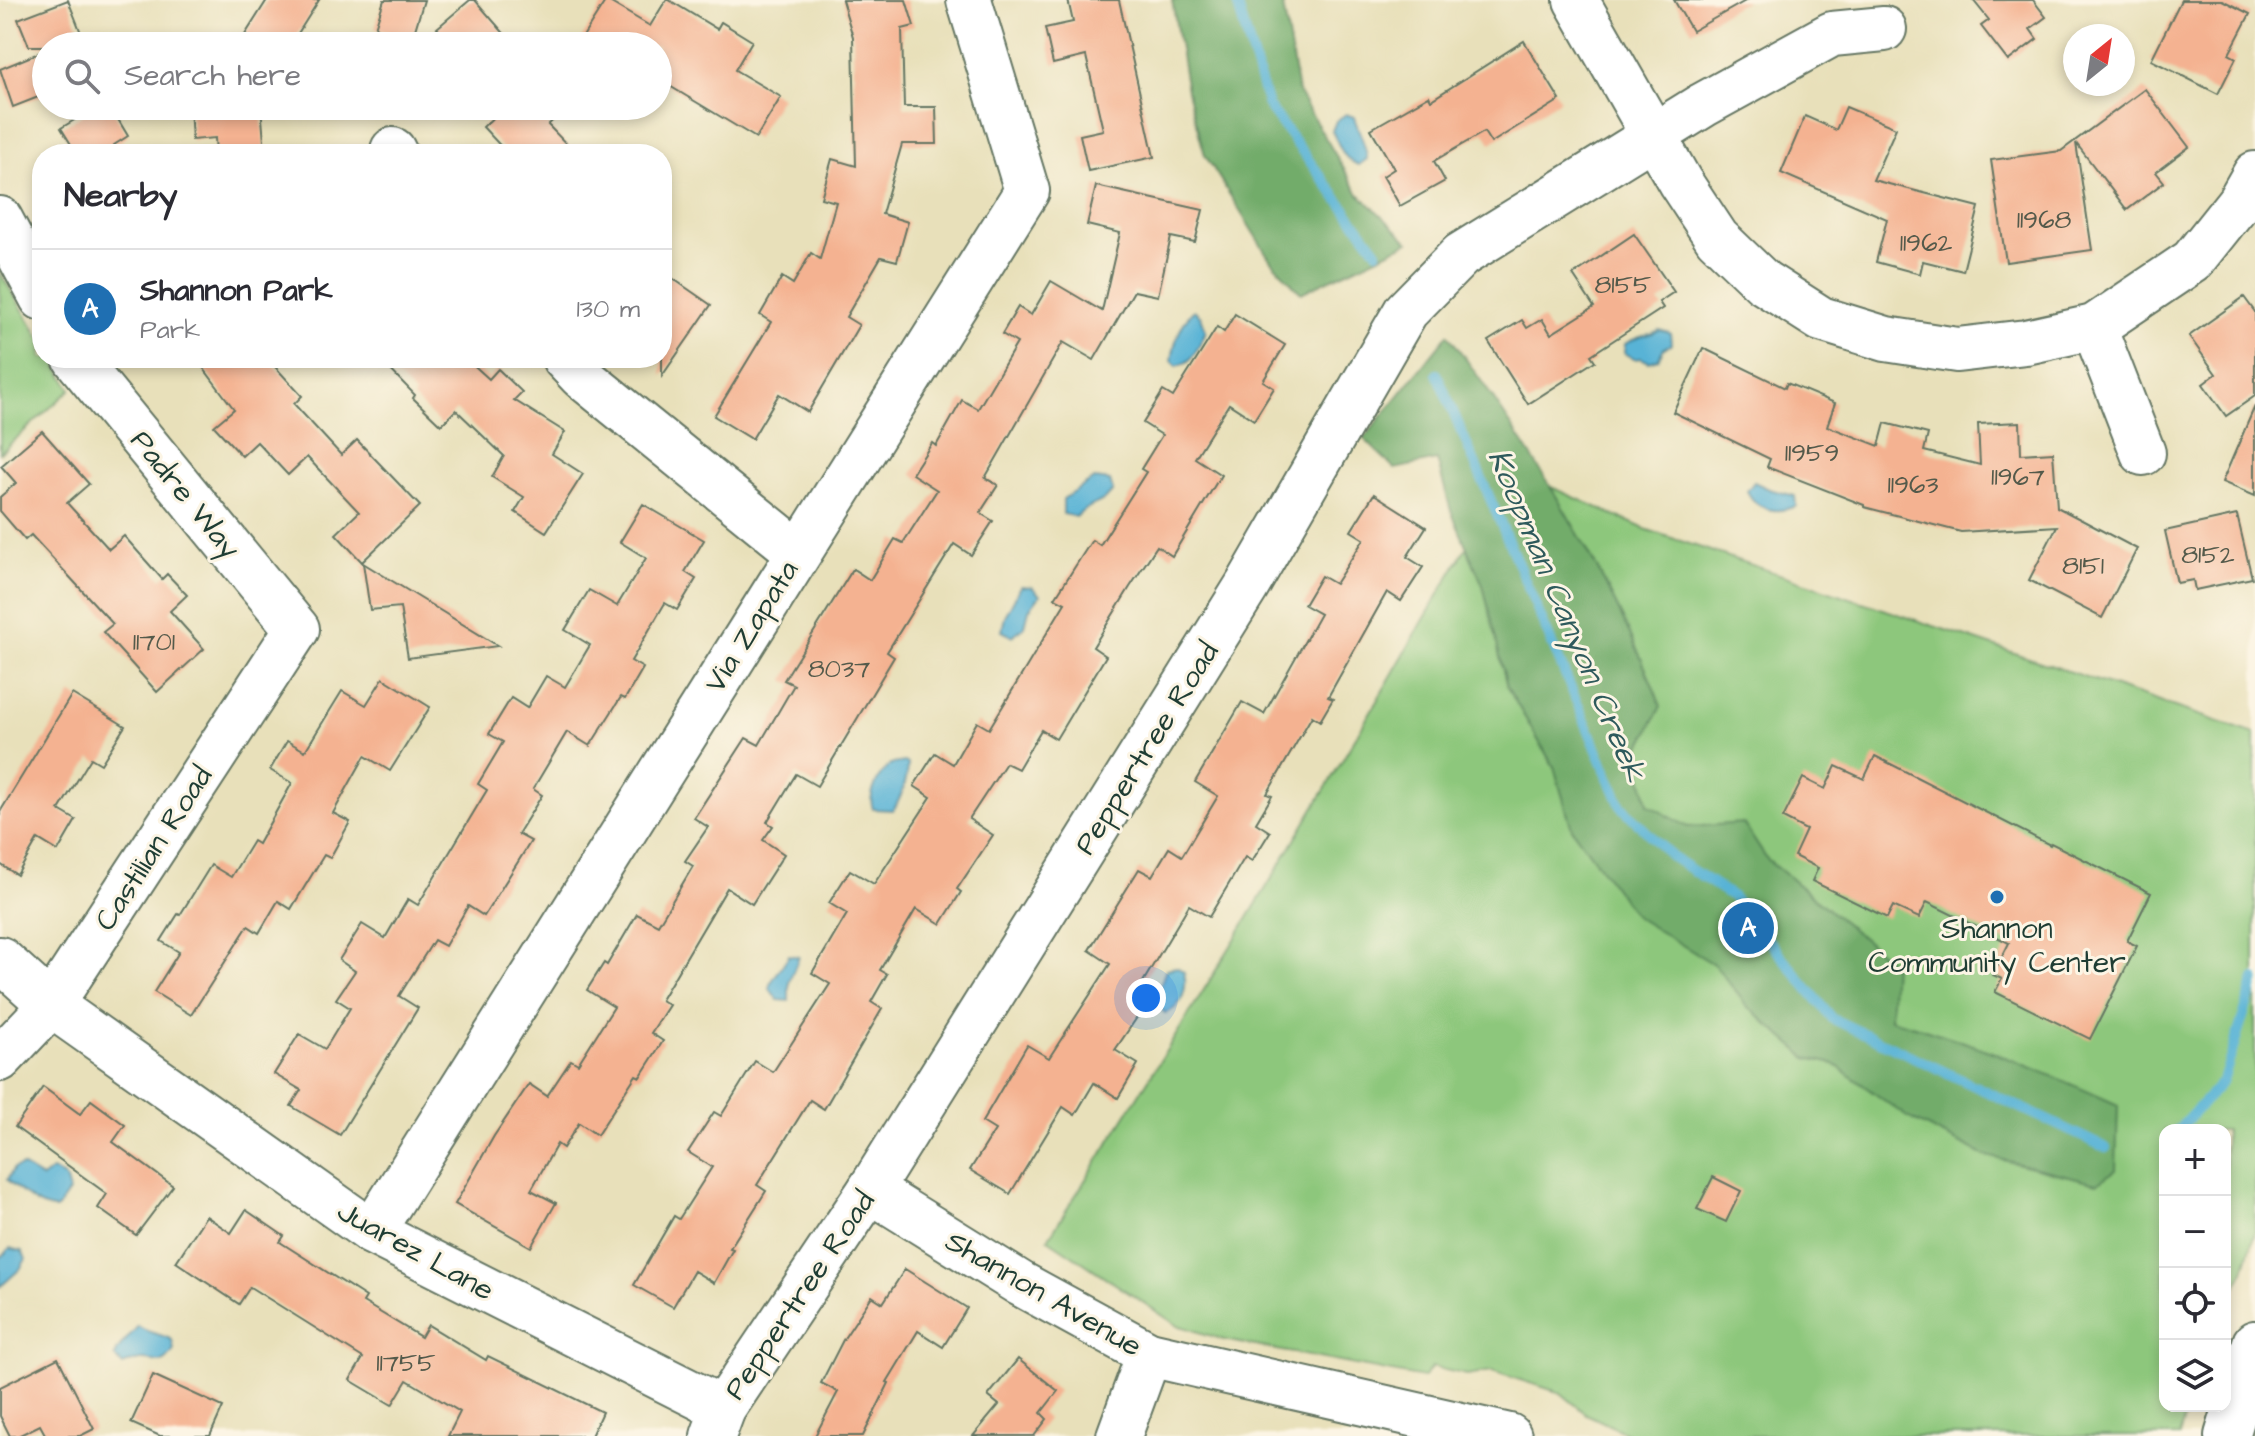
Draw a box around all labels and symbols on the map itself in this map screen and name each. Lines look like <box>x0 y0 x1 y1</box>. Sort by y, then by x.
north arrow <box>2063 24 2135 96</box>
house number: 11968 <box>2017 202 2071 238</box>
house number: 11962 <box>1900 225 1952 261</box>
house number: 8155 <box>1594 267 1652 303</box>
street label: Padre Way <box>120 421 250 569</box>
house number: 11959 <box>1785 435 1839 471</box>
water label: Koopman Canyon Creek <box>1475 442 1658 790</box>
house number: 11967 <box>1991 459 2045 495</box>
house number: 11963 <box>1888 467 1938 503</box>
house number: 8152 <box>2181 537 2235 573</box>
house number: 8151 <box>2062 548 2104 584</box>
street label: Via Zapata <box>695 552 809 701</box>
house number: 11701 <box>133 624 175 660</box>
street label: Peppertree Road <box>1064 634 1229 863</box>
house number: 8037 <box>808 651 870 687</box>
street label: Castilian Road <box>85 758 223 939</box>
marker: Shannon Community Center <box>1988 888 2006 906</box>
pin: A <box>1722 898 1774 958</box>
place label: Shannon Community Center <box>1868 908 2126 985</box>
your location <box>1126 978 1166 1018</box>
street label: Peppertree Road <box>714 1183 885 1408</box>
street label: Juarez Lane <box>330 1190 501 1311</box>
street label: Shannon Avenue <box>937 1220 1150 1367</box>
house number: 11755 <box>376 1345 436 1381</box>

